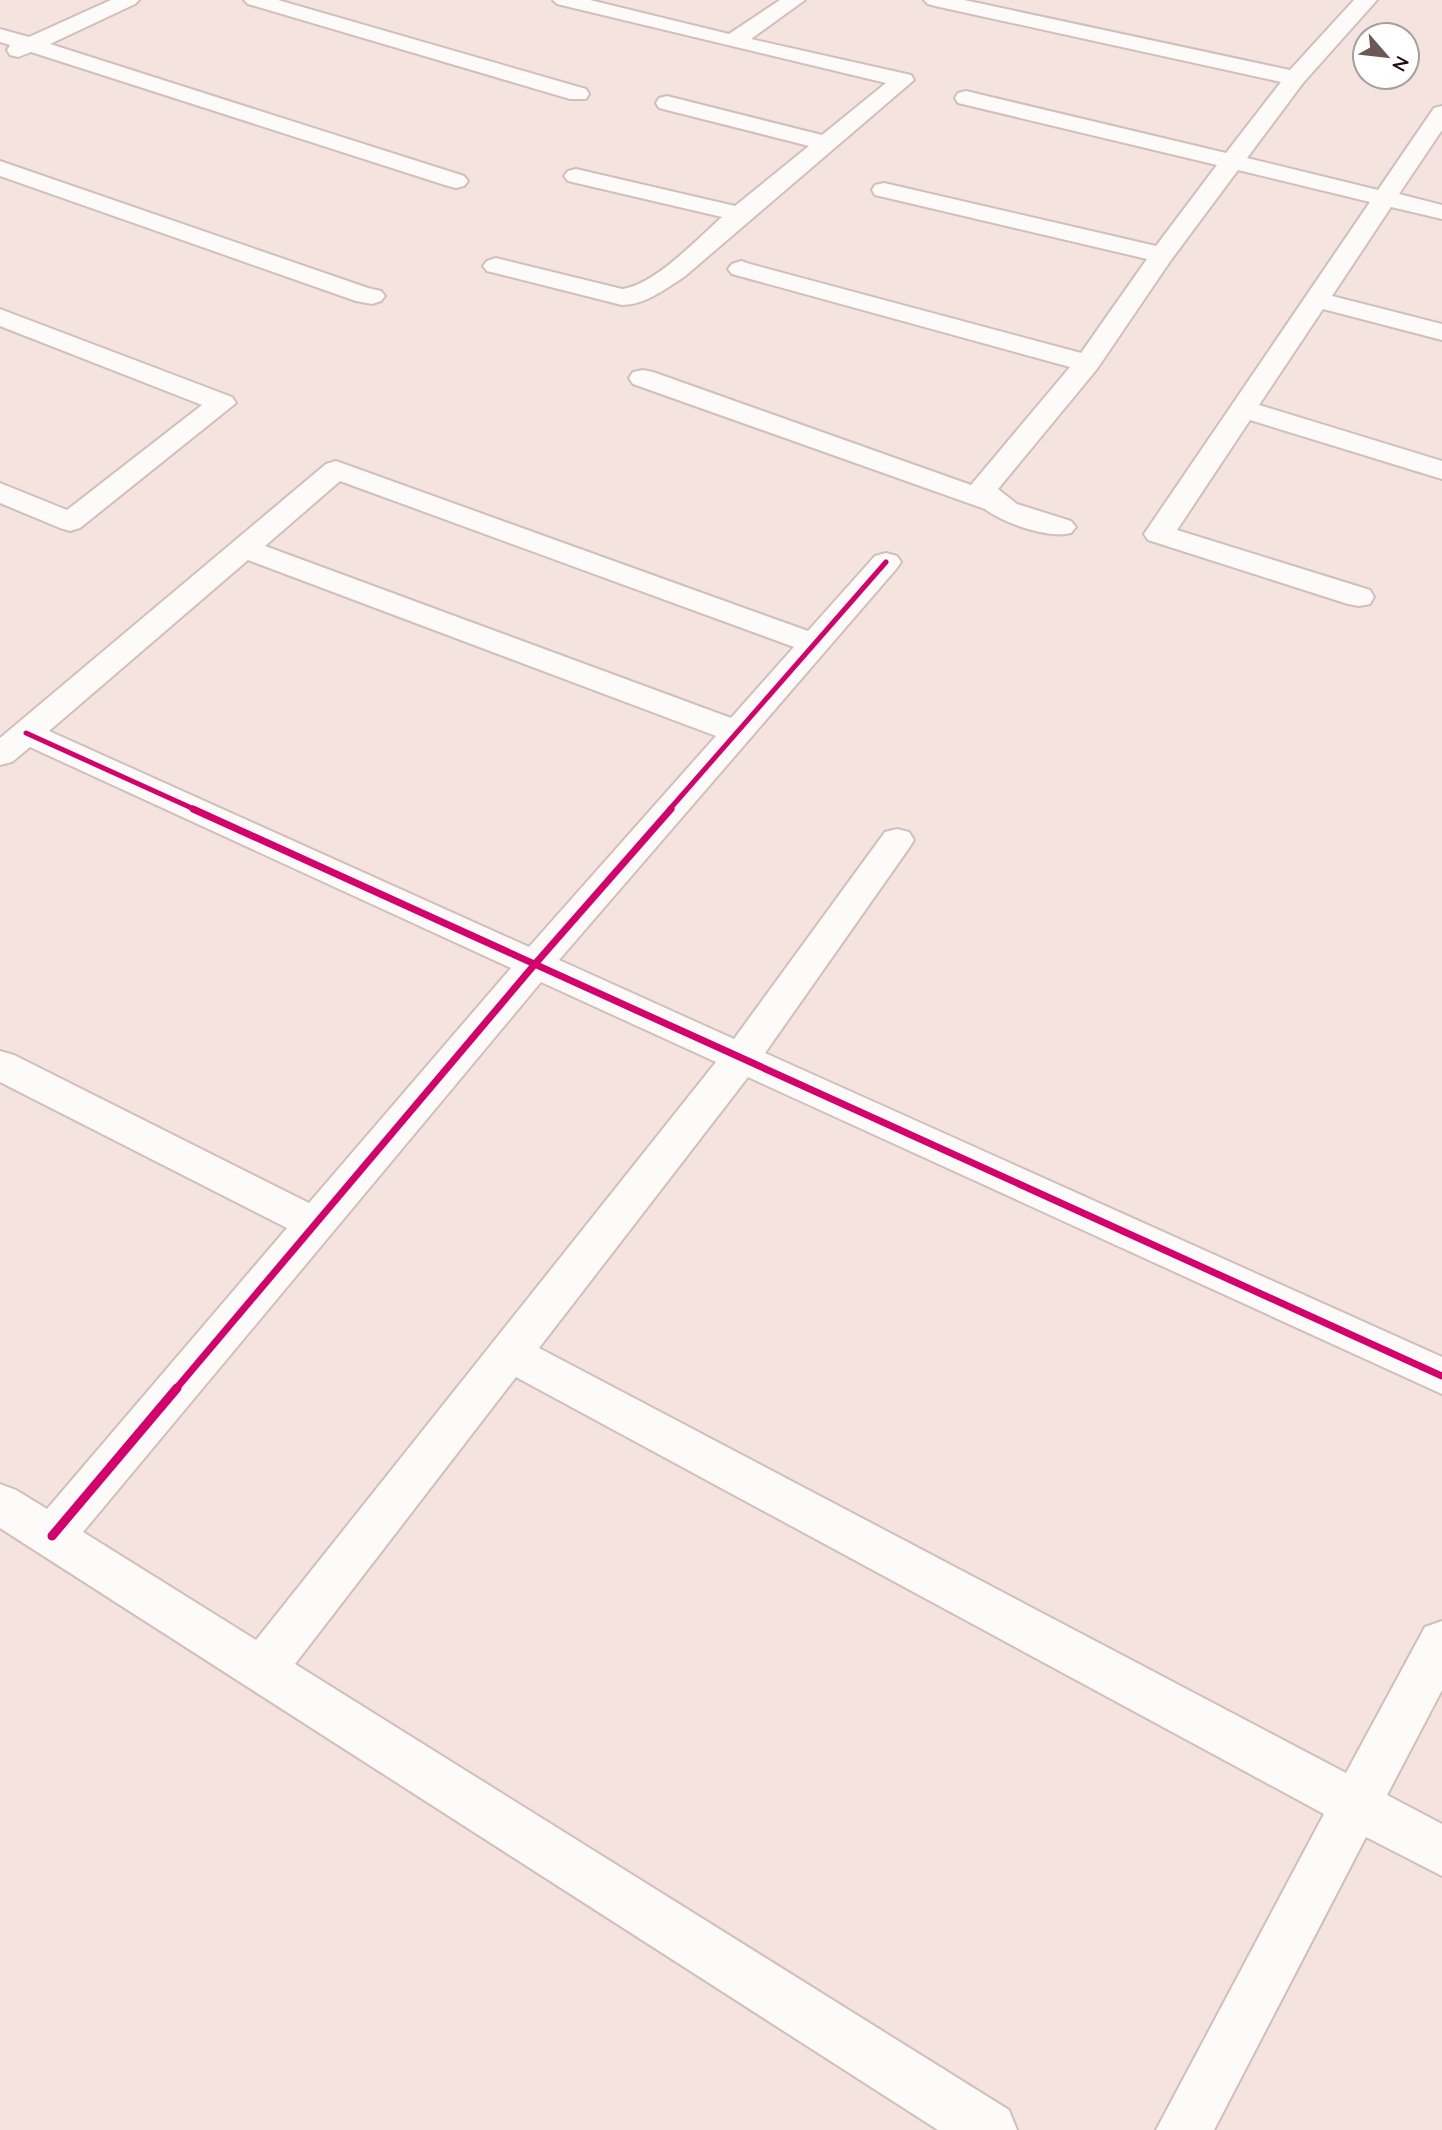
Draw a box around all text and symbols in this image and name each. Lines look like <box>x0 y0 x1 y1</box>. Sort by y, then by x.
north arrow <box>1351 21 1421 91</box>
text: N <box>1387 52 1415 76</box>

